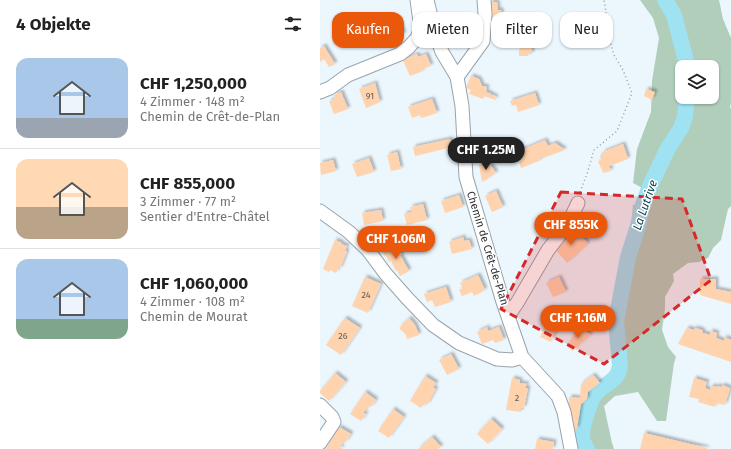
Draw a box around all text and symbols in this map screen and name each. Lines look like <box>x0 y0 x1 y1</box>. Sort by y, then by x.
chip: Kaufen <box>332 12 404 48</box>
chip: Mieten <box>412 12 483 48</box>
chip: Filter <box>491 12 552 48</box>
chip: Neu <box>560 12 613 48</box>
icon: filters <box>282 13 304 35</box>
text: 4 Objekte <box>16 14 91 35</box>
map controls <box>675 60 719 104</box>
button: layers <box>675 60 719 104</box>
text: CHF 1,250,000 <box>140 73 247 94</box>
icon: home <box>48 74 96 122</box>
house number: 91 <box>366 91 374 101</box>
text: 4 Zimmer · 148 m² <box>140 94 245 109</box>
text: Chemin de Crêt-de-Plan <box>140 109 280 124</box>
pin: CHF 1.25M <box>440 137 532 171</box>
text: CHF 1.25M <box>457 142 515 157</box>
text: CHF 855,000 <box>140 173 235 194</box>
icon: home <box>48 175 96 223</box>
water label: La Lutrive <box>630 178 660 232</box>
street label: Chemin de Crêt-de-Plan <box>464 190 511 307</box>
text: 3 Zimmer · 77 m² <box>140 194 236 209</box>
text: Sentier d'Entre-Châtel <box>140 209 270 224</box>
pin: CHF 855K <box>530 212 612 246</box>
text: CHF 855K <box>543 217 599 232</box>
pin: CHF 1.06M <box>350 226 442 260</box>
text: CHF 1.06M <box>366 231 426 246</box>
text: CHF 1,060,000 <box>140 273 248 294</box>
icon: home <box>48 275 96 323</box>
house number: 24 <box>361 290 371 300</box>
text: 4 Zimmer · 108 m² <box>140 294 245 309</box>
pin: CHF 1.16M <box>532 305 624 339</box>
text: Chemin de Mourat <box>140 309 248 324</box>
text: CHF 1.16M <box>550 310 606 325</box>
house number: 26 <box>338 331 348 341</box>
house number: 2 <box>515 393 519 403</box>

